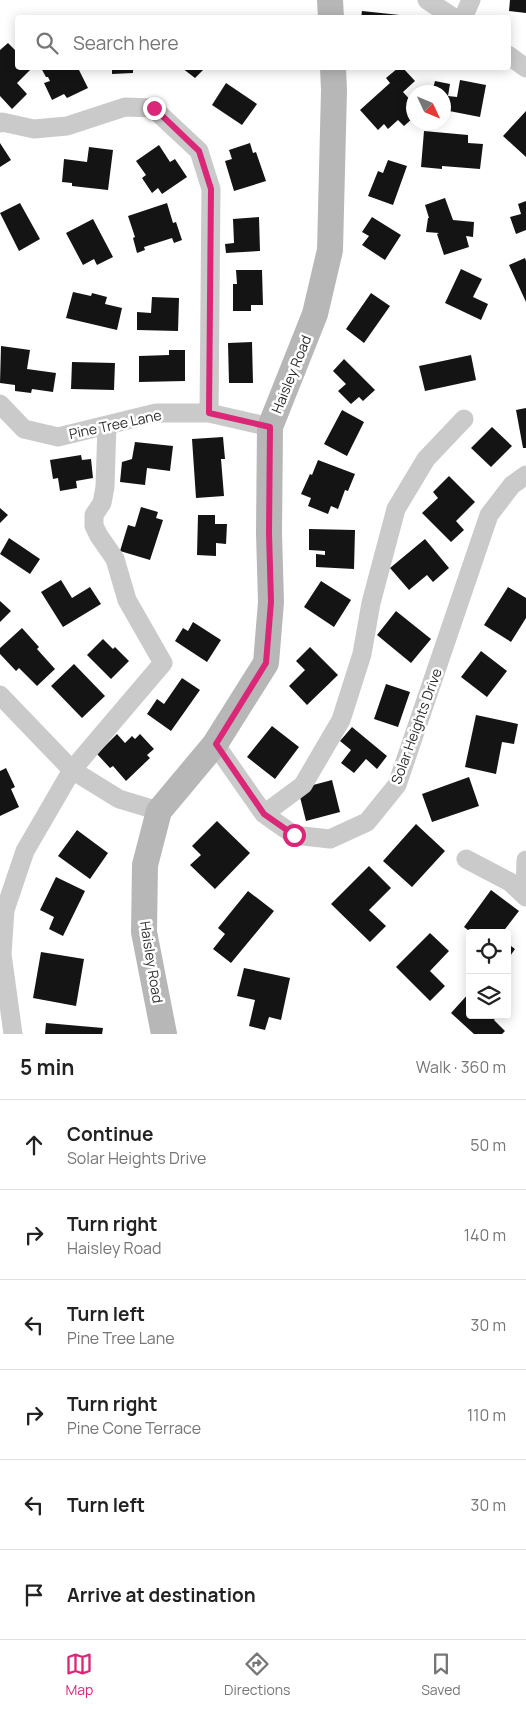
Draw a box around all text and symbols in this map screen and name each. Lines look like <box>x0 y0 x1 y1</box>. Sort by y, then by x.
search box <box>15 15 511 70</box>
icon: search <box>33 29 61 57</box>
text: Search here <box>73 30 179 56</box>
north arrow <box>406 85 451 130</box>
route end <box>143 97 166 120</box>
street label: Haisley Road <box>267 332 315 416</box>
street label: Pine Tree Lane <box>67 405 163 443</box>
street label: Solar Heights Drive <box>386 665 446 787</box>
route start <box>283 824 306 847</box>
street label: Haisley Road <box>136 920 168 1004</box>
map controls <box>466 929 511 1019</box>
button: locate <box>466 929 511 974</box>
button: layers <box>466 974 511 1019</box>
text: 5 min <box>20 1053 74 1081</box>
text: Walk · 360 m <box>416 1056 506 1078</box>
text: Continue <box>67 1121 153 1147</box>
icon: ahead <box>20 1131 48 1159</box>
text: 50 m <box>470 1134 506 1156</box>
text: Solar Heights Drive <box>67 1147 206 1169</box>
text: Turn right <box>67 1211 157 1237</box>
icon: right <box>20 1221 48 1249</box>
text: 140 m <box>464 1224 506 1246</box>
text: Haisley Road <box>67 1237 161 1259</box>
text: Turn left <box>67 1301 145 1327</box>
icon: left <box>20 1311 48 1339</box>
text: 30 m <box>471 1314 506 1336</box>
text: Pine Tree Lane <box>67 1327 175 1349</box>
text: Turn right <box>67 1391 157 1417</box>
icon: right <box>20 1401 48 1429</box>
text: 110 m <box>467 1404 506 1426</box>
text: Pine Cone Terrace <box>67 1417 201 1439</box>
icon: left <box>20 1491 48 1519</box>
text: Turn left <box>67 1492 145 1518</box>
text: 30 m <box>471 1494 506 1516</box>
icon: arrive <box>20 1581 48 1609</box>
text: Arrive at destination <box>67 1582 256 1608</box>
tab: Map <box>65 1650 93 1699</box>
tab: Directions <box>224 1650 290 1699</box>
tab: Saved <box>421 1650 461 1699</box>

